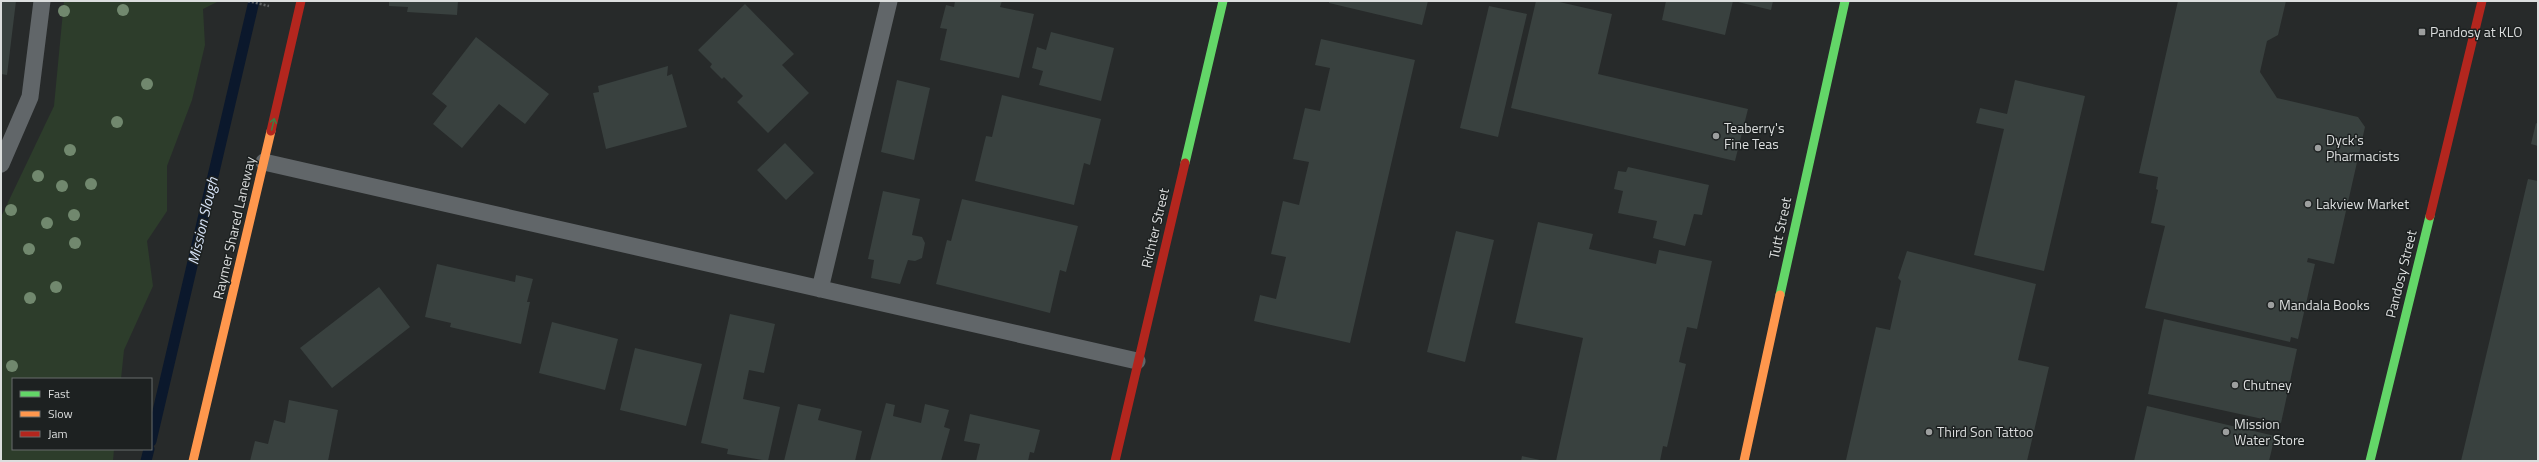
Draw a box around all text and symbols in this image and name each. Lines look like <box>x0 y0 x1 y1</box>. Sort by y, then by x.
place label: Pandosy at KLO <box>2430 21 2522 42</box>
marker: Pandosy at KLO <box>2417 27 2427 37</box>
place label: Teaberry's Fine Teas <box>1724 117 1784 154</box>
one-way arrow <box>269 118 277 131</box>
place label: Dyck's Pharmacists <box>2326 129 2400 166</box>
marker: Teaberry's Fine Teas <box>1711 131 1721 141</box>
marker: Dyck's Pharmacists <box>2313 143 2323 153</box>
street label: Raymer Shared Laneway <box>207 154 260 301</box>
water label: Mission Slough <box>181 174 224 267</box>
street label: Richter Street <box>1135 186 1174 270</box>
place label: Lakview Market <box>2316 193 2409 214</box>
street label: Tutt Street <box>1763 195 1796 261</box>
marker: Lakview Market <box>2303 199 2313 209</box>
street label: Pandosy Street <box>2379 228 2422 320</box>
place label: Mandala Books <box>2279 294 2370 315</box>
marker: Mandala Books <box>2266 300 2276 310</box>
place label: Chutney <box>2243 374 2292 395</box>
legend <box>12 378 152 450</box>
marker: Chutney <box>2230 380 2240 390</box>
text: Fast <box>48 384 71 403</box>
text: Slow <box>48 404 73 423</box>
place label: Mission Water Store <box>2234 413 2305 450</box>
place label: Third Son Tattoo <box>1937 421 2033 442</box>
text: Jam <box>48 424 68 443</box>
marker: Third Son Tattoo <box>1924 427 1934 437</box>
marker: Mission Water Store <box>2221 427 2231 437</box>

